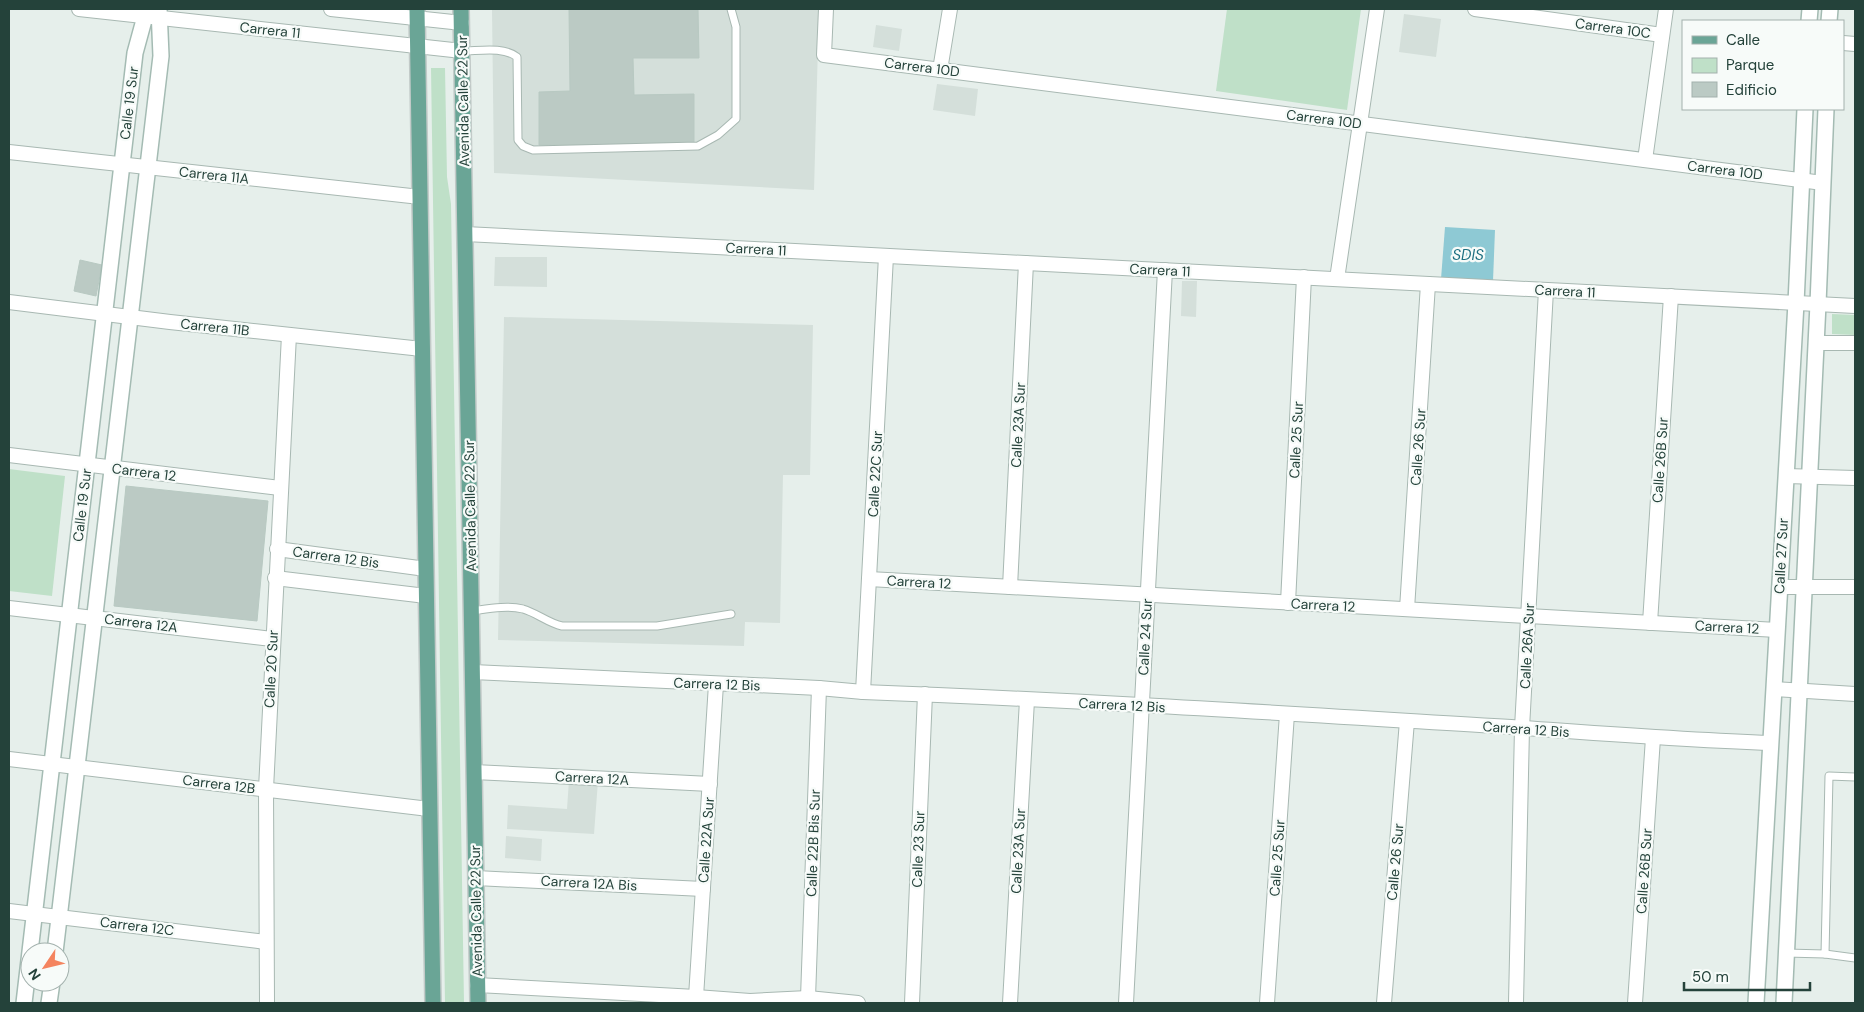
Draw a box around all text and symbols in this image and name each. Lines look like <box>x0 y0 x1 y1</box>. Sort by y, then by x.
street label: Carrera 10C <box>1574 14 1652 42</box>
street label: Carrera 11 <box>239 18 301 42</box>
legend <box>1682 20 1844 110</box>
text: Calle <box>1726 30 1760 50</box>
street label: Avenida Calle 22 Sur <box>453 35 473 167</box>
street label: Carrera 10D <box>883 53 961 81</box>
text: Parque <box>1726 55 1774 75</box>
street label: Calle 19 Sur <box>116 65 142 141</box>
text: Edificio <box>1726 80 1777 100</box>
street label: Carrera 10D <box>1285 105 1363 133</box>
street label: Carrera 10D <box>1686 156 1764 184</box>
street label: Carrera 11A <box>178 162 250 188</box>
street label: Carrera 11 <box>725 238 787 260</box>
water label: SDIS <box>1452 245 1484 265</box>
street label: Carrera 11 <box>1129 259 1191 281</box>
street label: Carrera 11 <box>1534 280 1596 302</box>
street label: Carrera 11B <box>180 314 250 340</box>
street label: Calle 23A Sur <box>1007 382 1029 468</box>
street label: Calle 25 Sur <box>1285 401 1307 479</box>
street label: Calle 26 Sur <box>1406 408 1430 486</box>
street label: Calle 26B Sur <box>1648 417 1672 503</box>
street label: Calle 22C Sur <box>864 430 886 518</box>
street label: Avenida Calle 22 Sur <box>460 440 480 572</box>
street label: Carrera 12 <box>111 459 177 485</box>
street label: Calle 19 Sur <box>69 467 95 543</box>
street label: Calle 27 Sur <box>1770 518 1792 594</box>
street label: Carrera 12 Bis <box>292 542 380 572</box>
street label: Carrera 12 <box>886 571 952 593</box>
street label: Carrera 12 <box>1290 594 1356 616</box>
street label: Calle 24 Sur <box>1134 598 1156 676</box>
street label: Calle 26A Sur <box>1516 602 1538 690</box>
street label: Carrera 12A <box>103 610 179 636</box>
street label: Carrera 12 <box>1694 616 1760 638</box>
street label: Calle 20 Sur <box>260 630 282 708</box>
street label: Carrera 12 Bis <box>673 673 761 695</box>
street label: Carrera 12 Bis <box>1078 694 1166 716</box>
street label: Carrera 12 Bis <box>1482 717 1570 741</box>
street label: Carrera 12A <box>555 767 629 789</box>
street label: Carrera 12B <box>182 771 256 797</box>
street label: Calle 22B Bis Sur <box>802 789 824 897</box>
street label: Calle 22A Sur <box>694 796 718 884</box>
street label: Calle 23A Sur <box>1007 808 1029 894</box>
street label: Calle 23 Sur <box>908 810 928 888</box>
street label: Calle 25 Sur <box>1265 819 1289 897</box>
street label: Calle 26 Sur <box>1383 823 1407 901</box>
street label: Calle 26B Sur <box>1632 828 1656 914</box>
street label: Avenida Calle 22 Sur <box>466 845 486 977</box>
street label: Carrera 12A Bis <box>540 871 638 895</box>
street label: Carrera 12C <box>99 913 175 939</box>
north arrow <box>20 942 70 992</box>
scale bar <box>1684 960 1810 992</box>
text: N <box>24 965 45 984</box>
text: 50 m <box>1692 967 1729 987</box>

